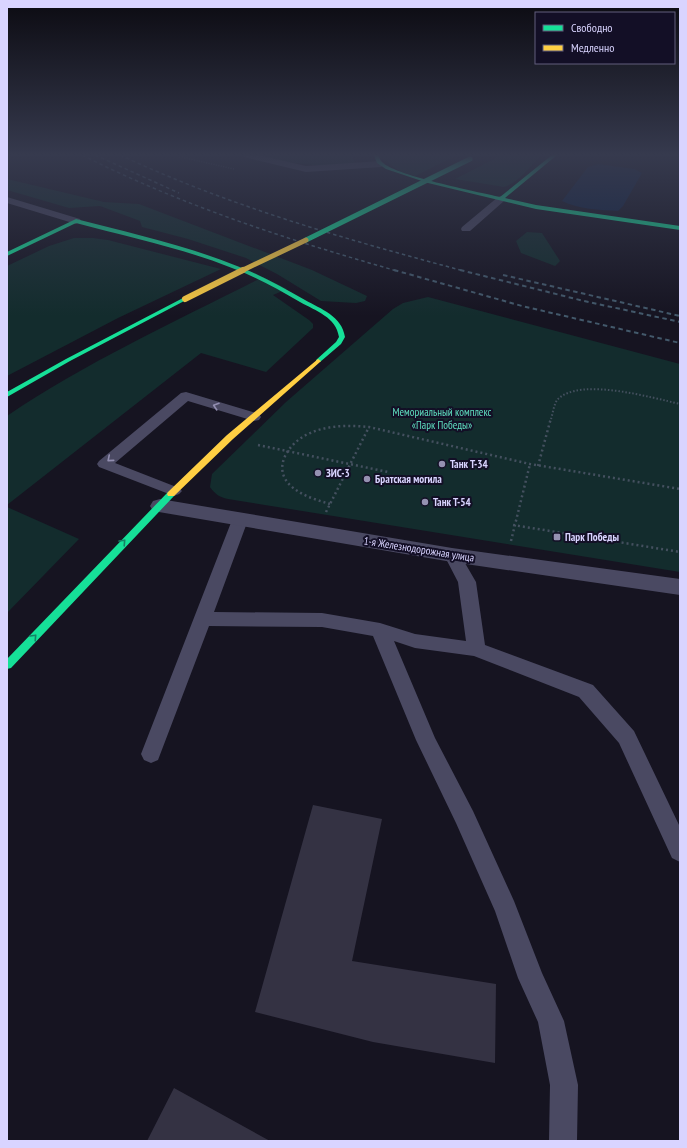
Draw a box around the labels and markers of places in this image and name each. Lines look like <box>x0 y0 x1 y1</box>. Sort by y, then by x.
place label: Танк Т-34 <box>450 457 489 471</box>
marker: Танк Т-34 <box>437 459 447 469</box>
place label: ЗИС-3 <box>326 466 350 480</box>
marker: ЗИС-3 <box>313 468 323 478</box>
place label: Братская могила <box>375 472 442 486</box>
marker: Братская могила <box>362 474 372 484</box>
place label: Танк Т-54 <box>433 495 472 509</box>
marker: Танк Т-54 <box>420 497 430 507</box>
place label: Парк Победы <box>565 530 619 544</box>
marker: Парк Победы <box>552 532 562 542</box>

